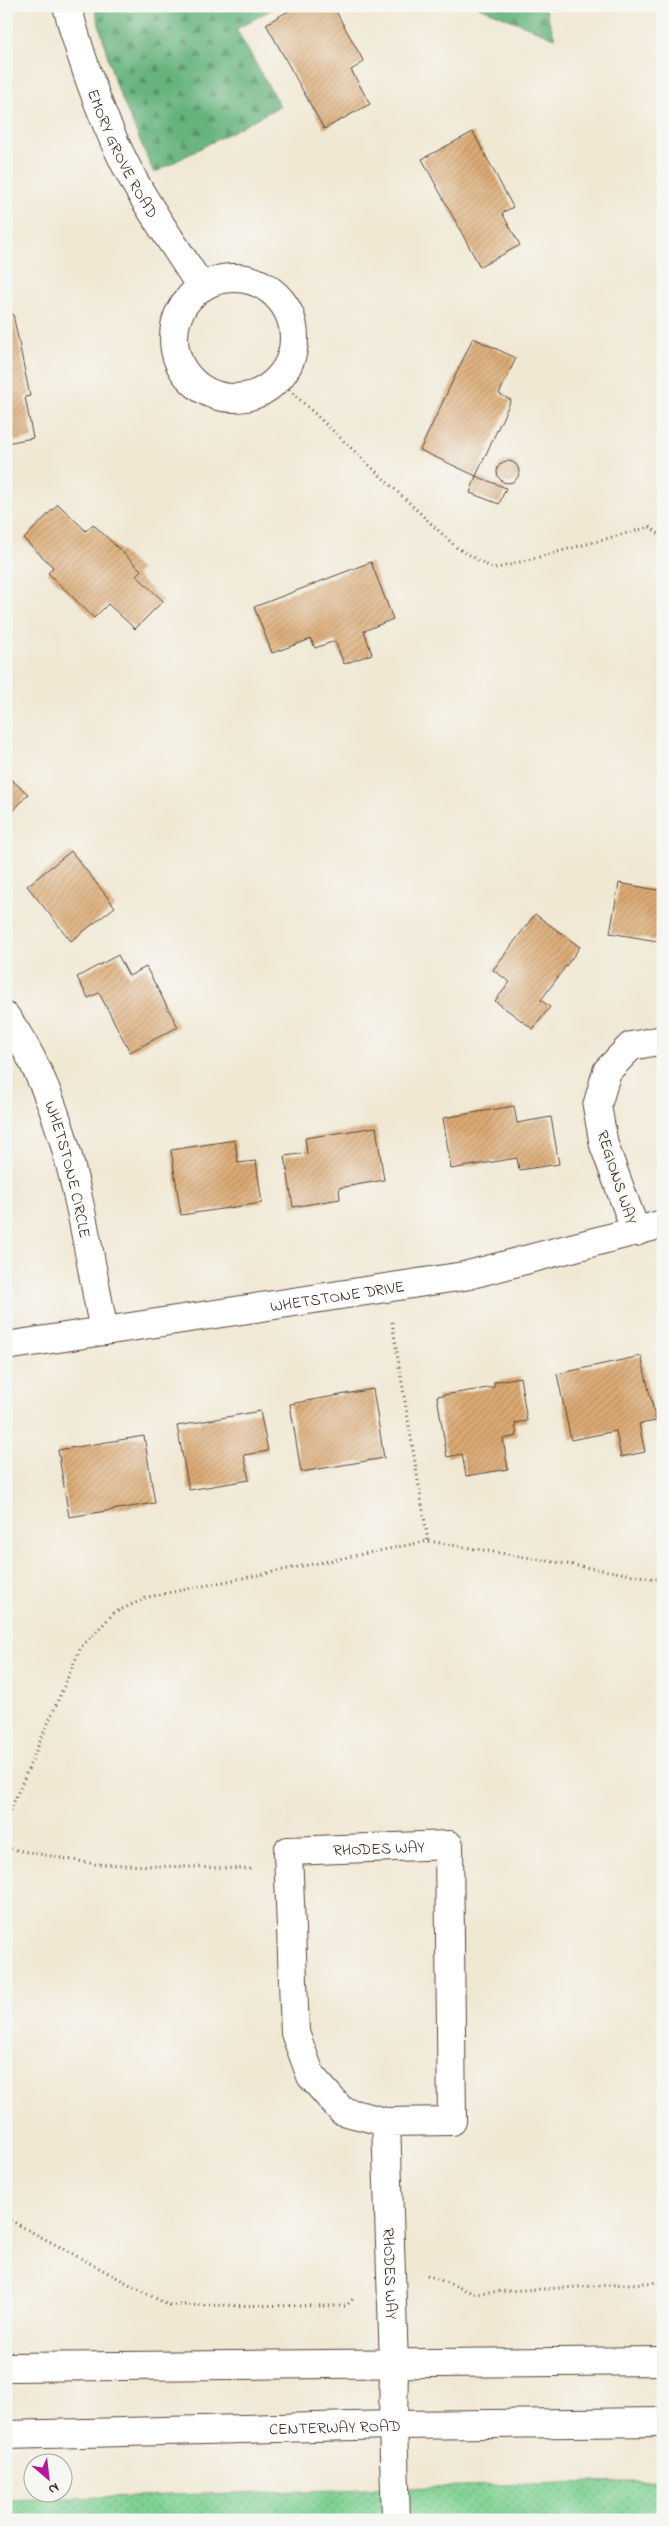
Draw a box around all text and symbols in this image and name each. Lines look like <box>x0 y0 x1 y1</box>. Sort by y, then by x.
street label: EMORY GROVE ROAD <box>80 86 163 223</box>
street label: WHETSTONE CIRCLE <box>37 1098 96 1240</box>
street label: REGIONS WAY <box>590 1128 643 1228</box>
street label: WHETSTONE DRIVE <box>269 1275 406 1319</box>
street label: RHODES WAY <box>333 1836 426 1863</box>
street label: RHODES WAY <box>375 2227 403 2321</box>
street label: CENTERWAY ROAD <box>269 2415 401 2442</box>
north arrow <box>22 2454 72 2504</box>
text: N <box>44 2477 63 2500</box>

